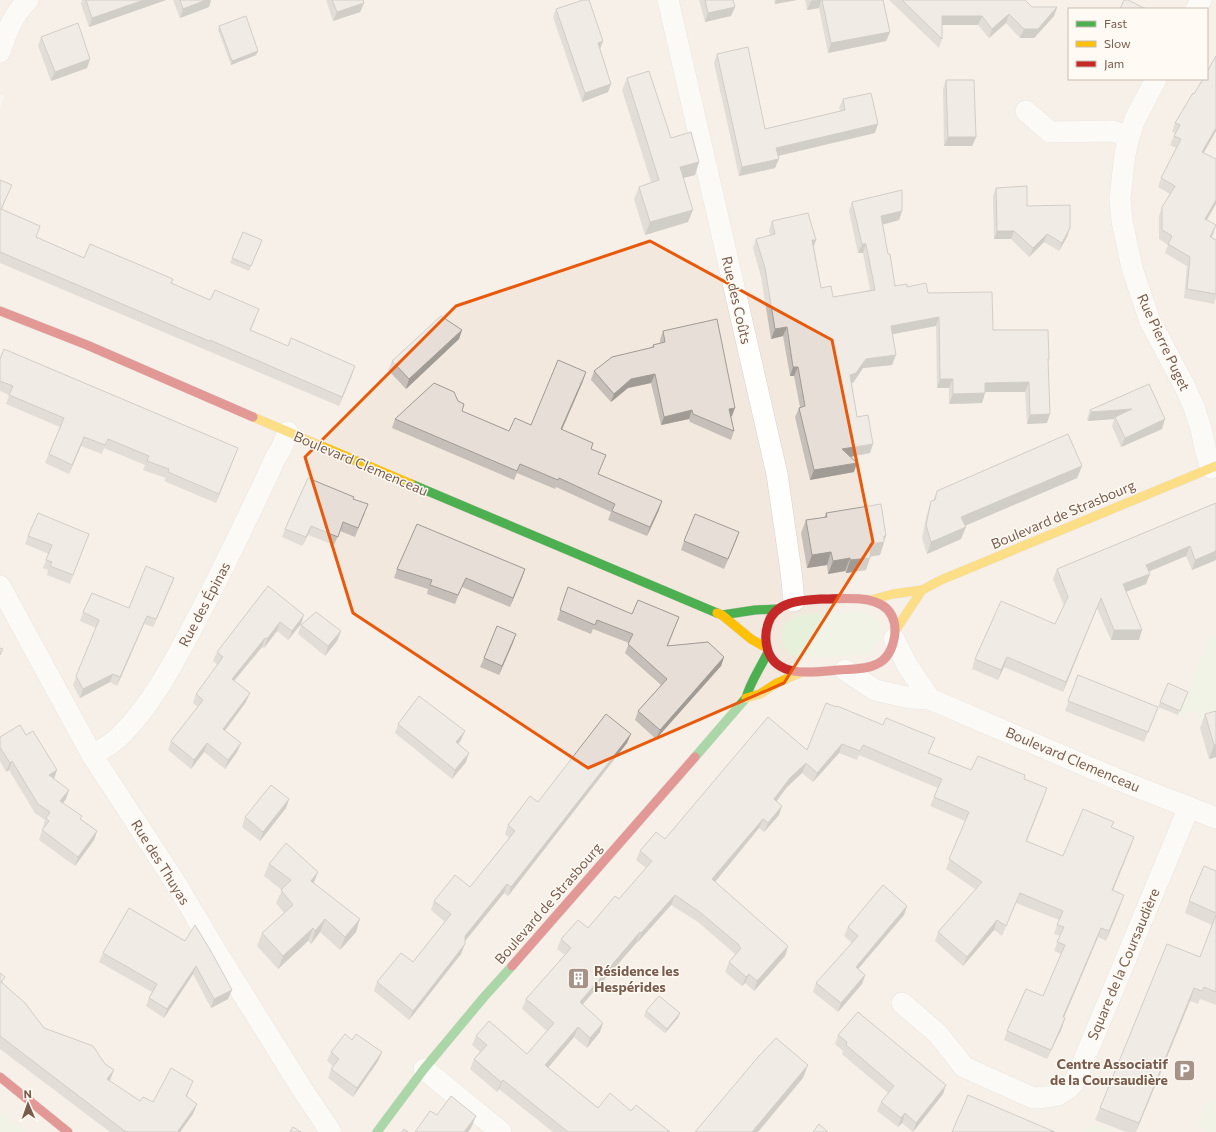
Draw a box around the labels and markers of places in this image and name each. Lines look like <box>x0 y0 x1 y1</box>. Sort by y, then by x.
place label: Résidence les Hespérides <box>594 962 680 995</box>
building icon: Résidence les Hespérides <box>565 965 591 991</box>
place label: Centre Associatif de la Coursaudière <box>1050 1055 1168 1088</box>
parking icon: Centre Associatif de la Coursaudière <box>1171 1058 1197 1084</box>

